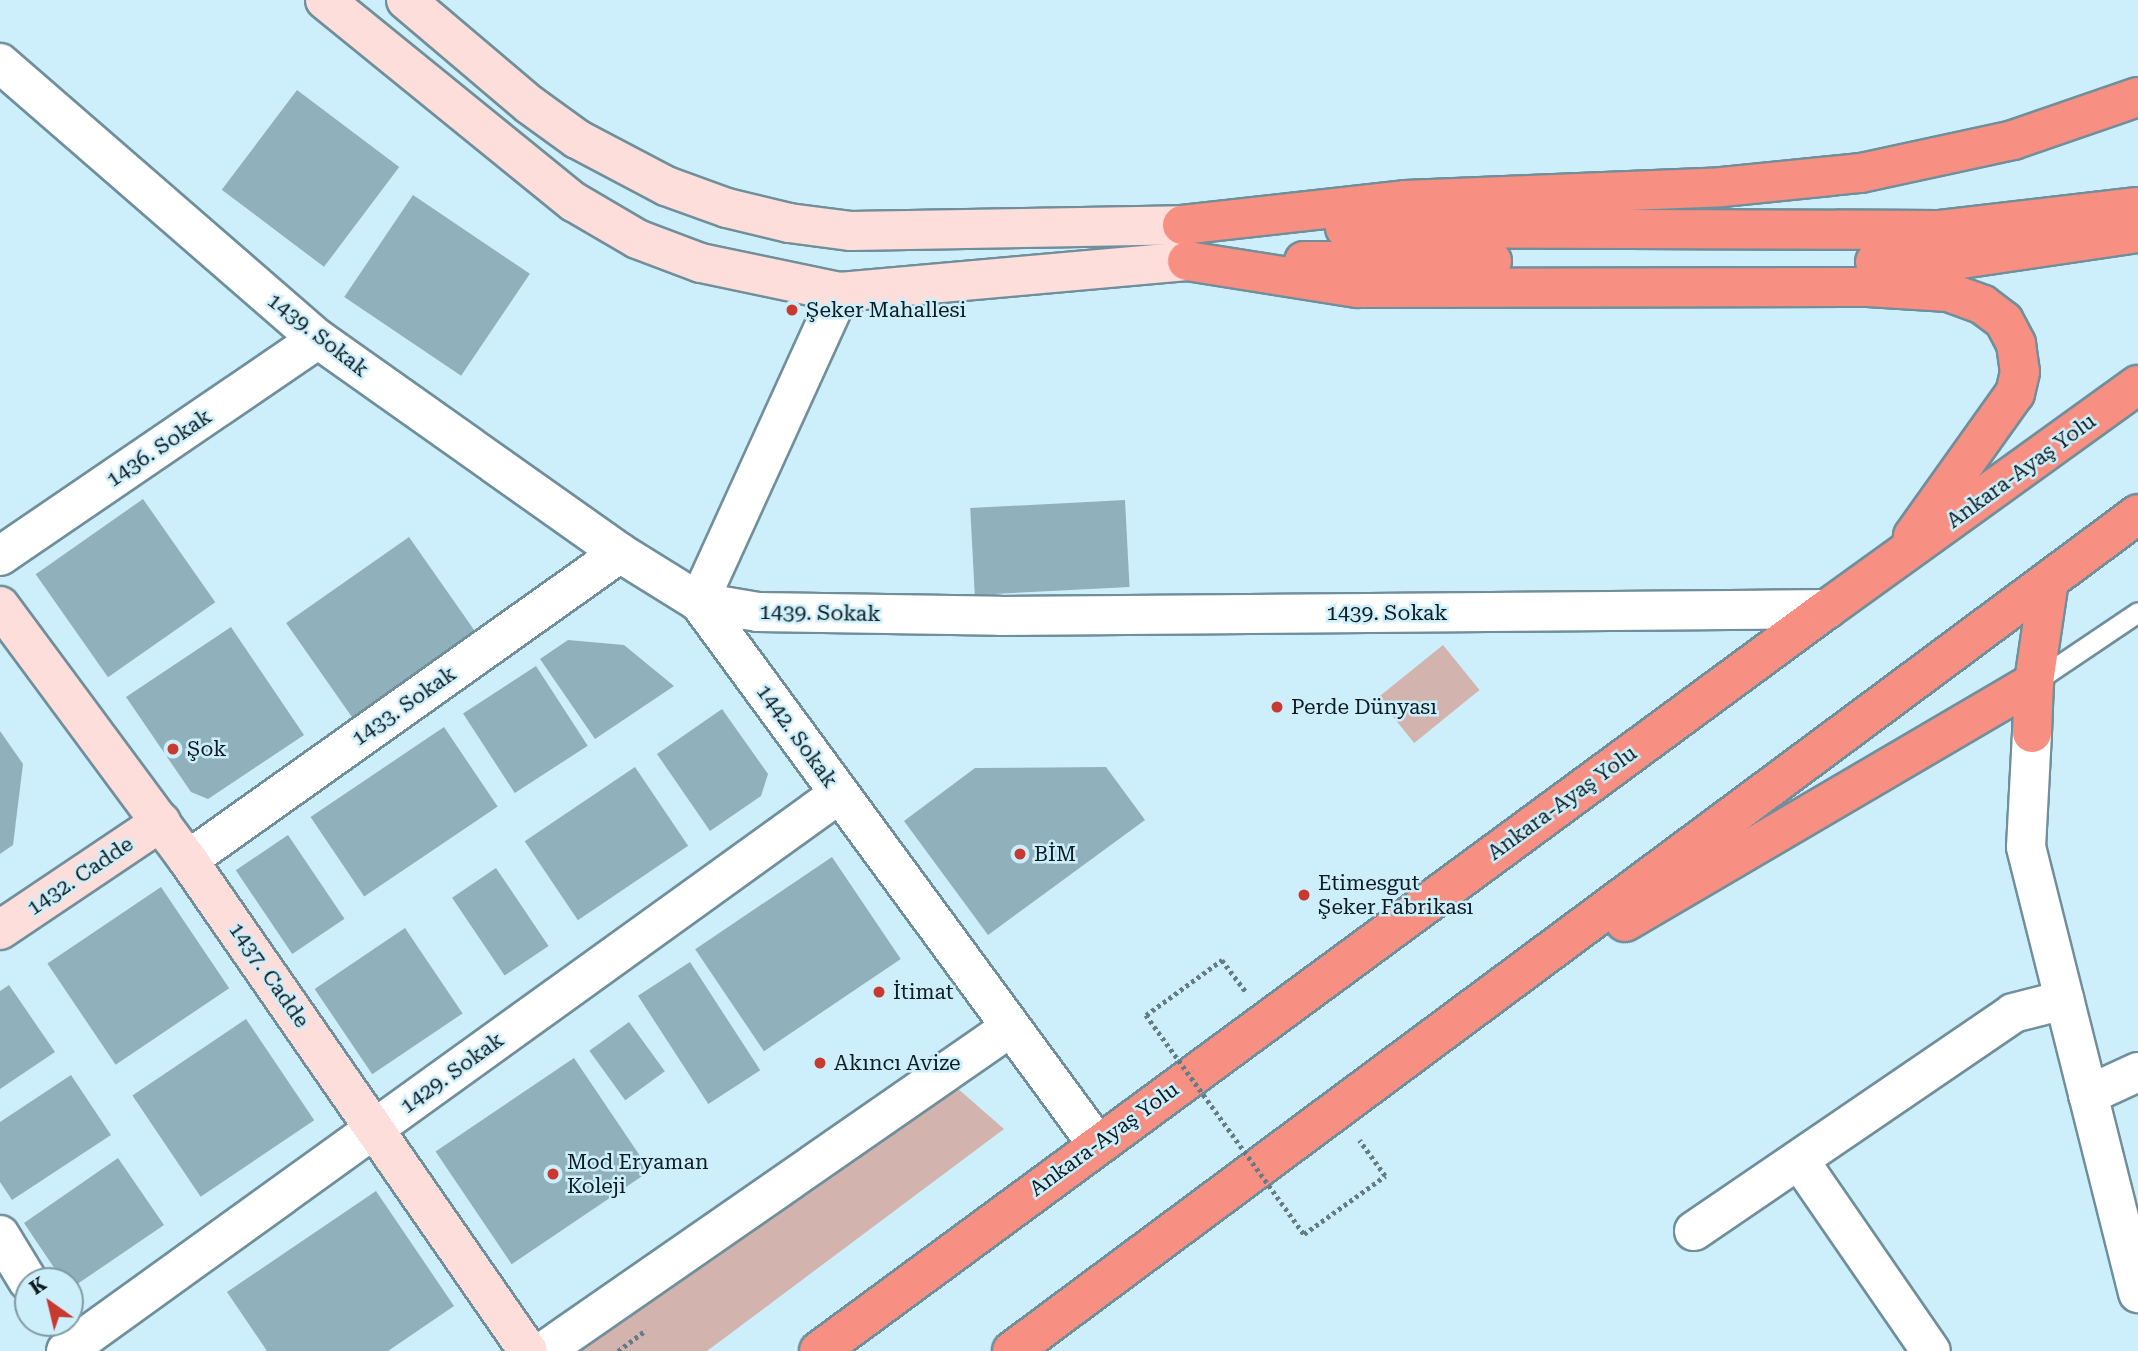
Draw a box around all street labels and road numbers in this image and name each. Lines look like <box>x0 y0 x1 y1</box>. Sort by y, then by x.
street label: 1439. Sokak <box>262 288 374 382</box>
street label: 1436. Sokak <box>102 404 216 492</box>
street label: Ankara-Ayaş Yolu <box>1942 408 2100 534</box>
street label: 1439. Sokak <box>759 599 881 627</box>
street label: 1439. Sokak <box>1326 600 1448 626</box>
street label: 1433. Sokak <box>347 661 461 751</box>
street label: 1442. Sokak <box>751 680 843 792</box>
street label: Ankara-Ayaş Yolu <box>1483 740 1641 866</box>
street label: 1432. Cadde <box>22 831 138 921</box>
street label: 1437. Cadde <box>224 918 314 1032</box>
street label: 1429. Sokak <box>396 1027 508 1119</box>
street label: Ankara-Ayaş Yolu <box>1025 1076 1183 1202</box>

